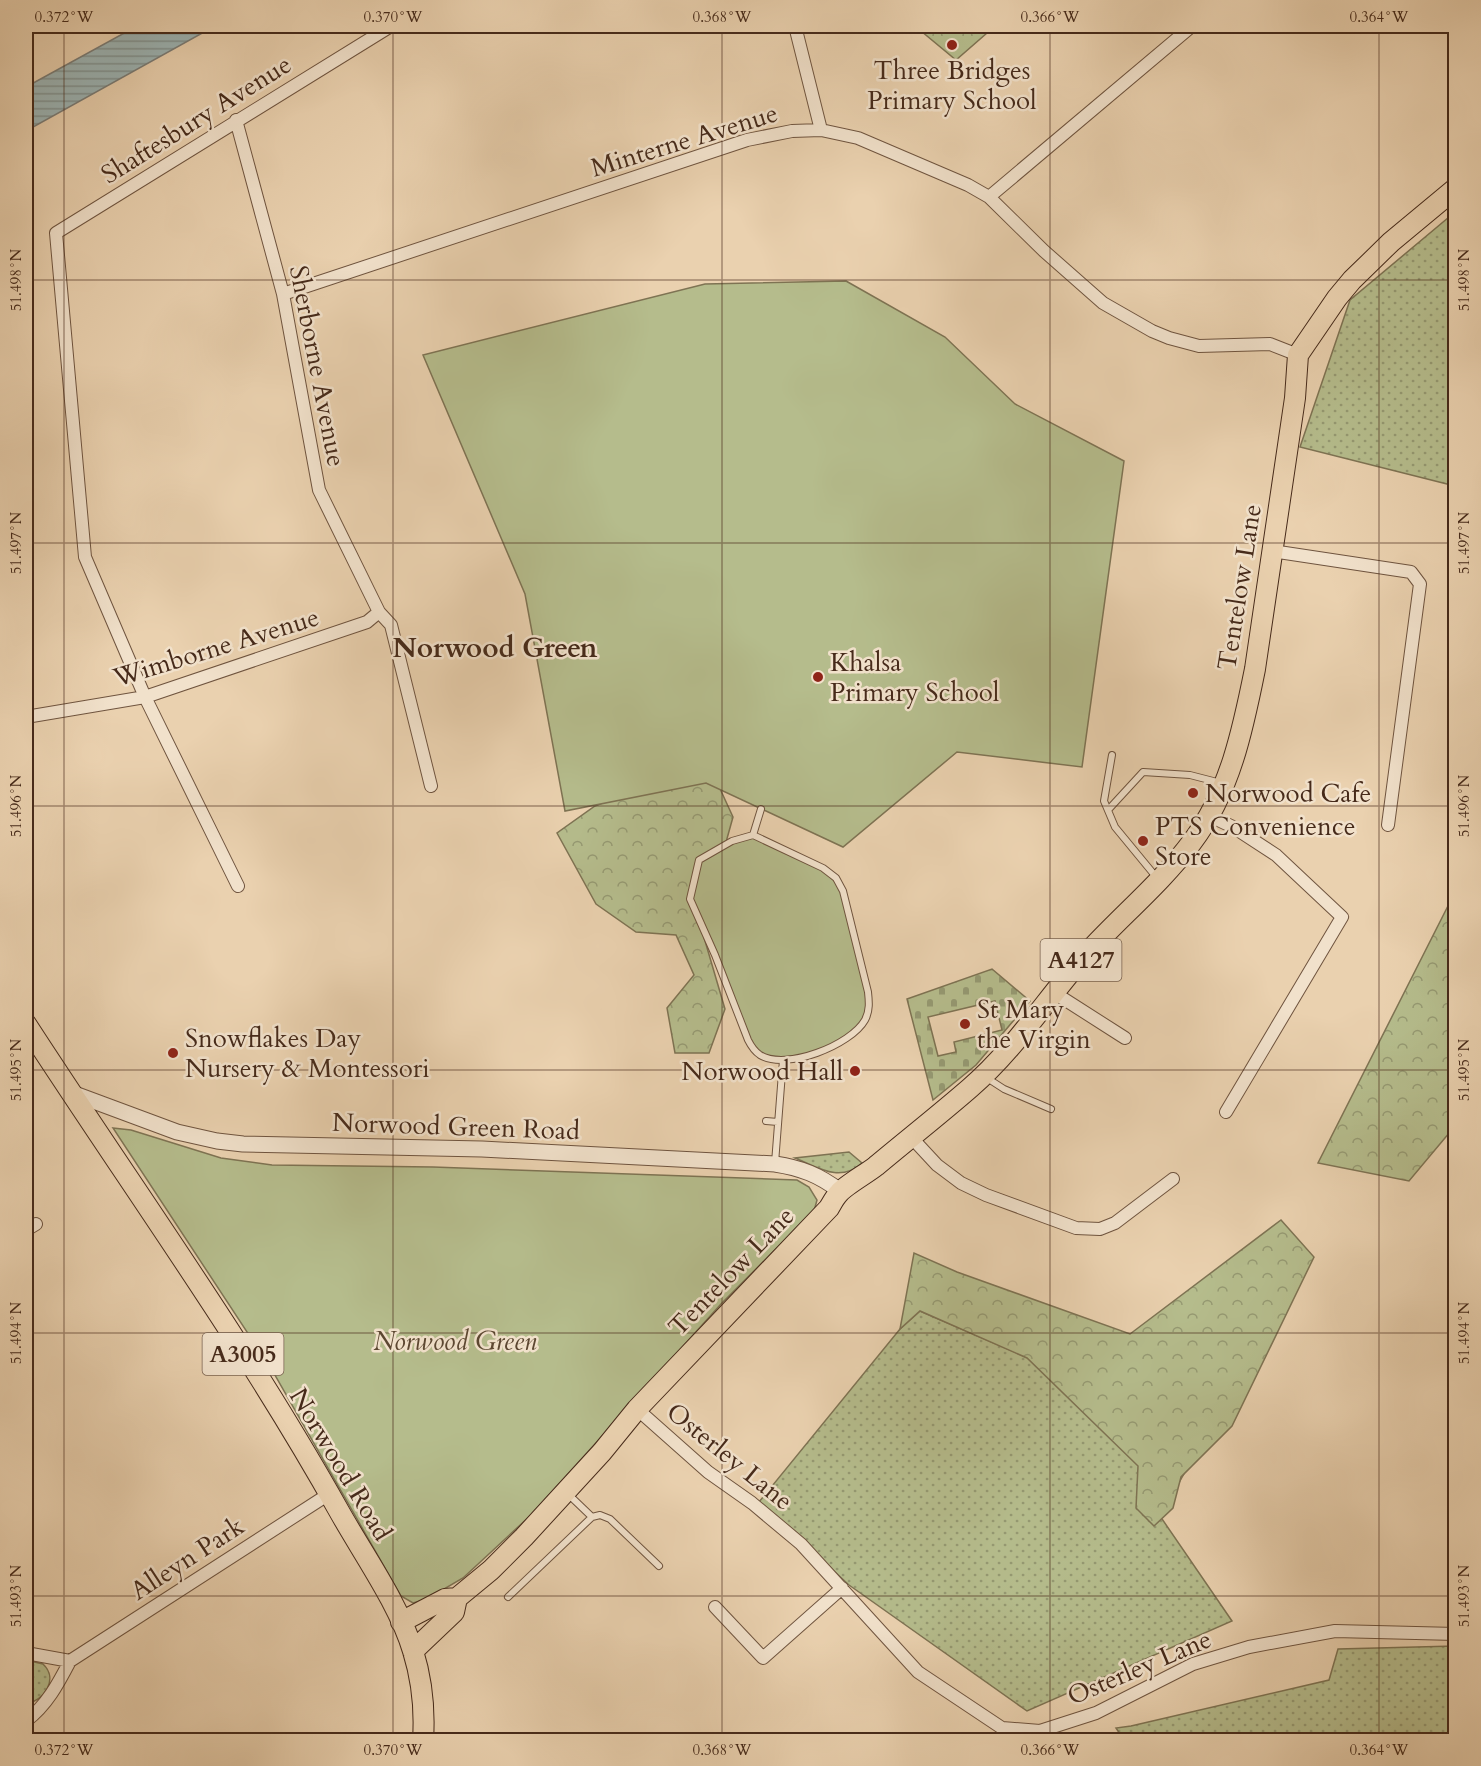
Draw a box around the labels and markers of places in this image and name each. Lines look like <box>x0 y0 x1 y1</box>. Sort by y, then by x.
marker: Three Bridges Primary School <box>945 38 959 52</box>
place label: Three Bridges Primary School <box>867 53 1037 118</box>
place label: Khalsa Primary School <box>830 645 1000 710</box>
marker: Khalsa Primary School <box>811 670 825 684</box>
place label: Norwood Cafe <box>1205 776 1371 811</box>
marker: Norwood Cafe <box>1186 786 1200 800</box>
place label: PTS Convenience Store <box>1155 809 1355 874</box>
marker: PTS Convenience Store <box>1136 834 1150 848</box>
place label: St Mary the Virgin <box>977 992 1091 1057</box>
marker: St Mary the Virgin <box>958 1017 972 1031</box>
place label: Snowflakes Day Nursery & Montessori <box>185 1021 430 1086</box>
marker: Snowflakes Day Nursery & Montessori <box>166 1046 180 1060</box>
place label: Norwood Hall <box>681 1054 843 1089</box>
marker: Norwood Hall <box>848 1064 862 1078</box>

